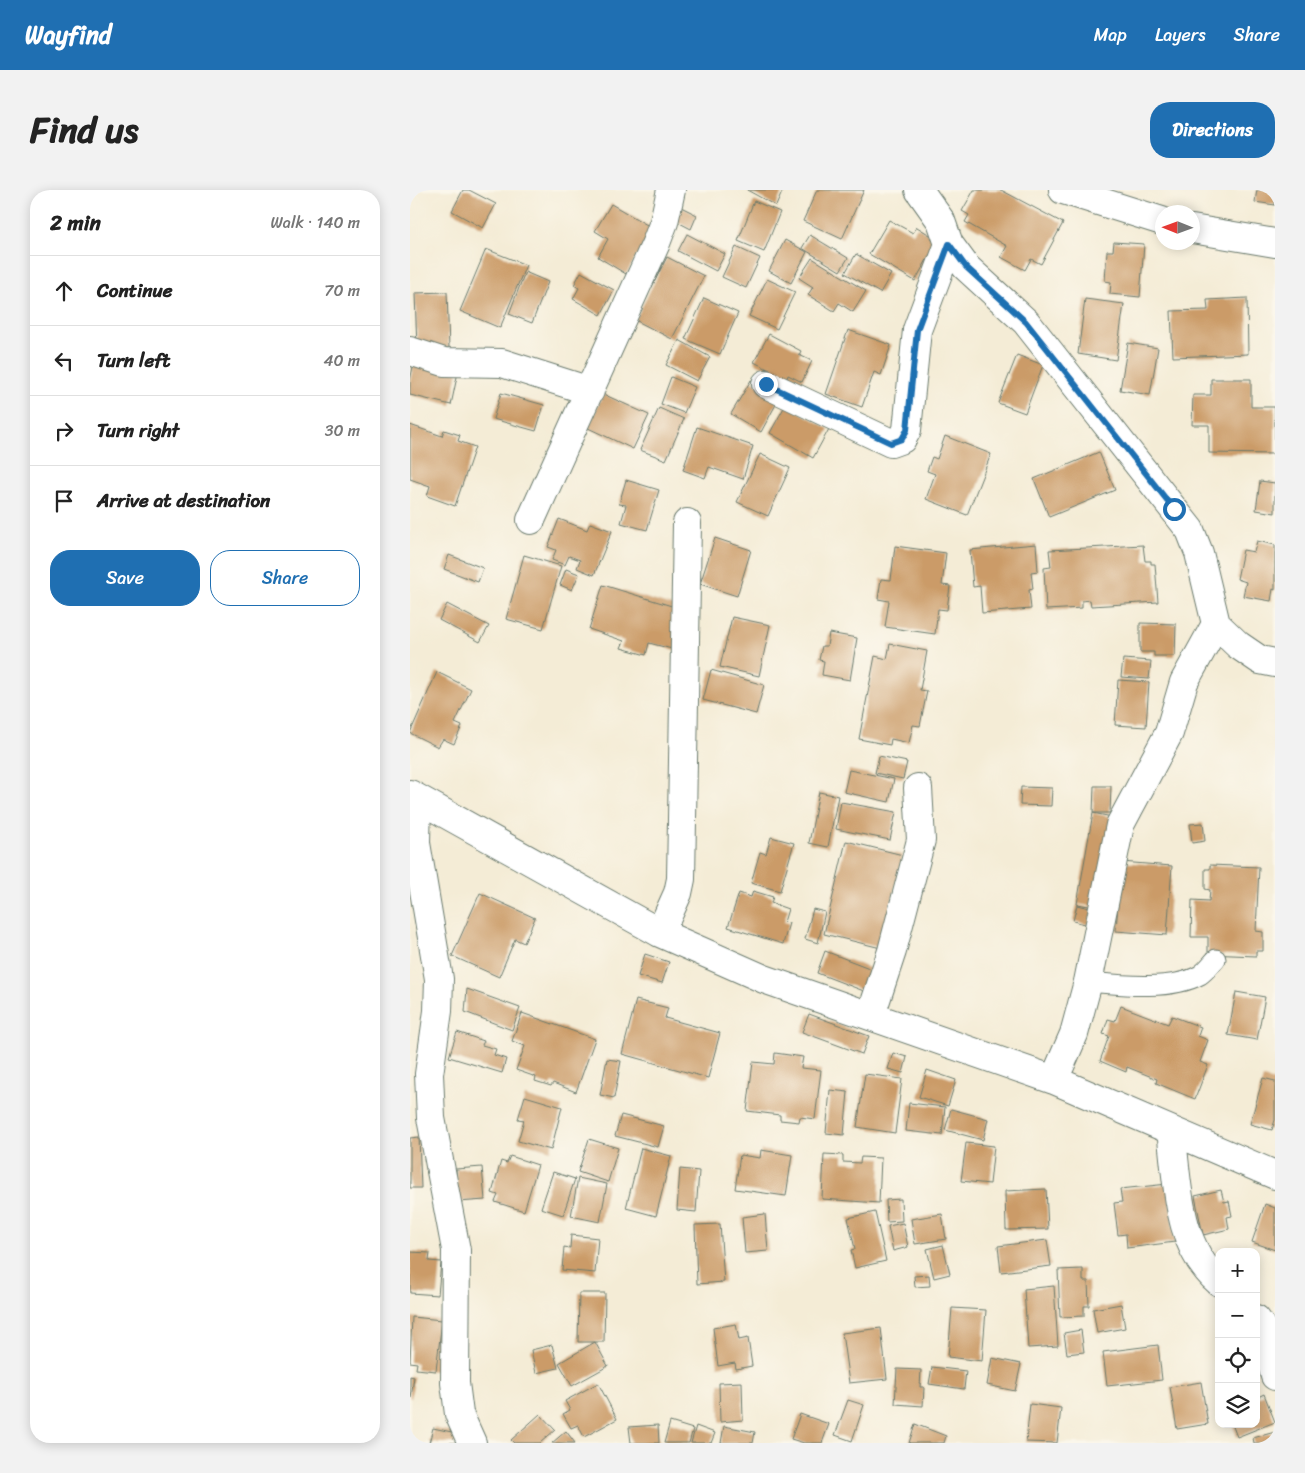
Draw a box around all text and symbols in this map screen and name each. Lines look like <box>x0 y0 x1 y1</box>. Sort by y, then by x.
text: Wayfind <box>25 14 111 56</box>
text: Map <box>1094 19 1127 51</box>
text: Layers <box>1155 19 1206 51</box>
text: Share <box>1234 19 1280 51</box>
text: Find us <box>30 99 138 161</box>
button: Directions <box>1150 102 1275 158</box>
text: 2 min <box>50 204 101 242</box>
north arrow <box>1155 205 1200 250</box>
text: Walk · 140 m <box>271 208 360 237</box>
text: Continue <box>97 274 173 307</box>
text: 70 m <box>324 276 360 305</box>
icon: ahead <box>50 277 78 305</box>
text: Turn left <box>97 344 170 377</box>
text: 40 m <box>323 346 360 375</box>
icon: left <box>50 347 78 375</box>
route end <box>755 373 778 396</box>
text: Turn right <box>97 414 179 447</box>
text: 30 m <box>325 416 360 445</box>
icon: right <box>50 417 78 445</box>
text: Arrive at destination <box>97 484 270 517</box>
icon: arrive <box>50 487 78 515</box>
route start <box>1163 498 1186 521</box>
button: Save <box>50 550 200 606</box>
button: Share <box>210 550 360 606</box>
map controls <box>1215 1248 1260 1428</box>
button: + <box>1215 1248 1260 1293</box>
button: − <box>1215 1293 1260 1338</box>
button: locate <box>1215 1338 1260 1383</box>
button: layers <box>1215 1383 1260 1428</box>

